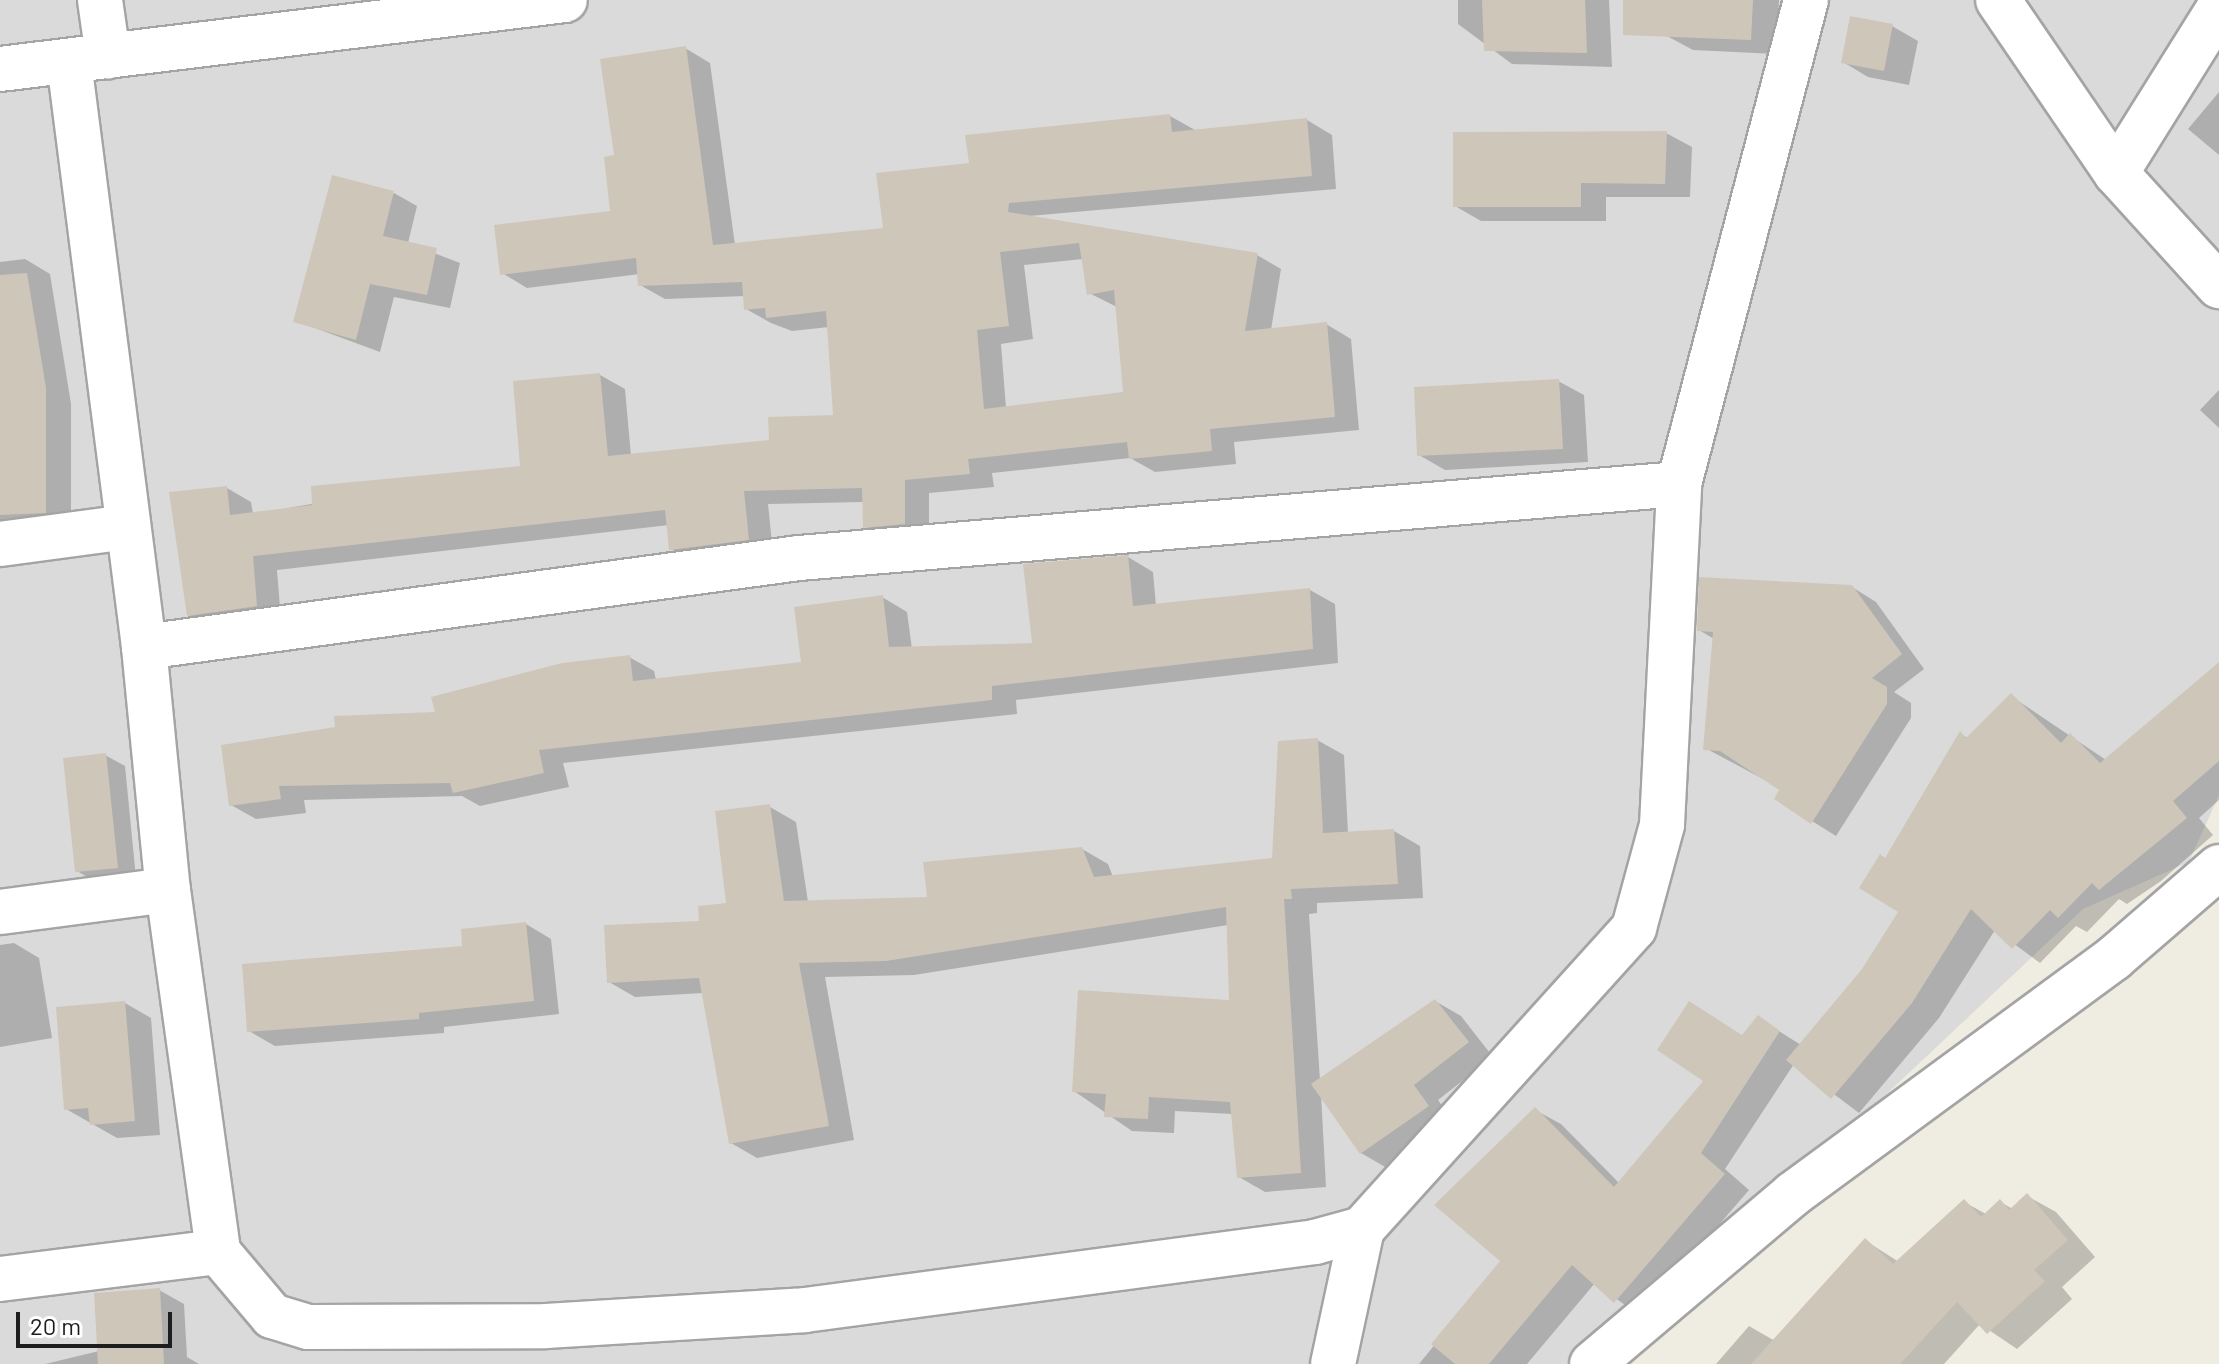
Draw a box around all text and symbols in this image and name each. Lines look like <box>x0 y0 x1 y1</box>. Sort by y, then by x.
scale bar <box>20 1296 176 1346</box>
text: 20 m <box>30 1311 81 1340</box>

